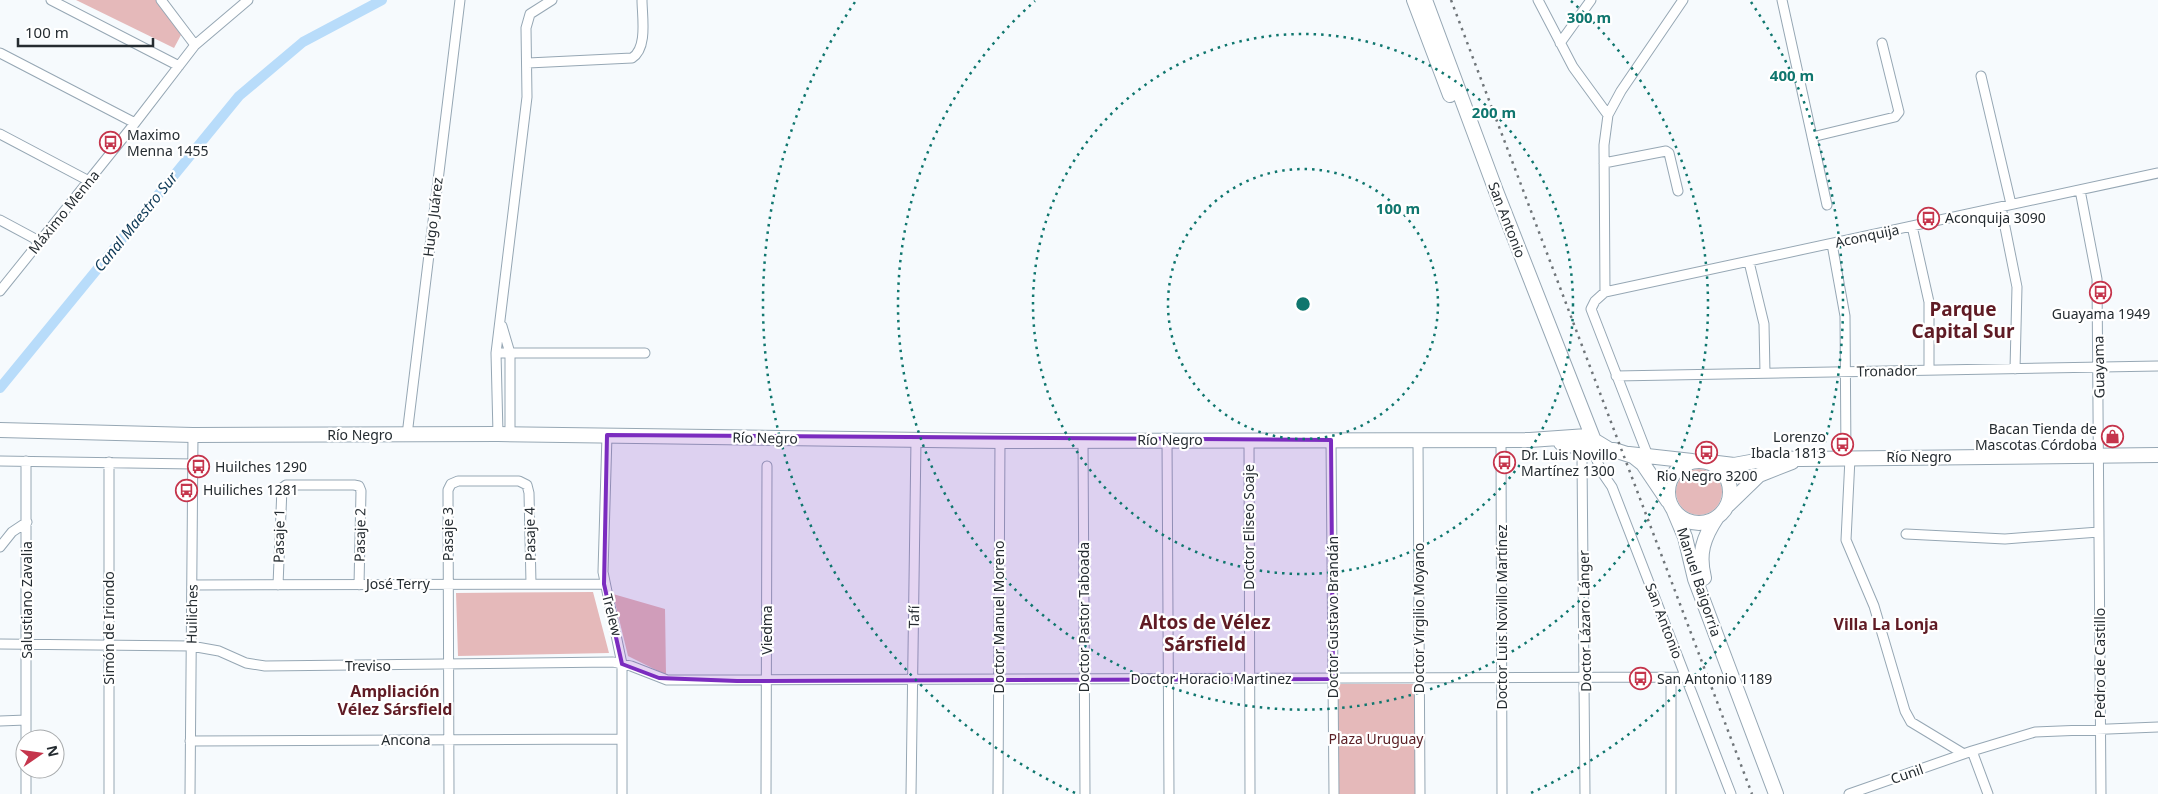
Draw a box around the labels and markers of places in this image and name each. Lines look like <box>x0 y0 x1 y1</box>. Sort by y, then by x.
place label: Maximo Menna 1455 <box>127 125 208 160</box>
bus stop icon: Maximo Menna 1455 <box>99 131 123 155</box>
bus stop icon: Aconquija 3090 <box>1917 206 1941 230</box>
place label: Aconquija 3090 <box>1945 208 2046 227</box>
bus stop icon: Guayama 1949 <box>2089 280 2113 304</box>
centre of rings <box>1294 295 1312 313</box>
place label: Guayama 1949 <box>2052 304 2150 323</box>
place label: Bacan Tienda de Mascotas Córdoba <box>1975 419 2097 454</box>
shop icon: Bacan Tienda de Mascotas Córdoba <box>2101 425 2125 449</box>
place label: Lorenzo Ibacla 1813 <box>1751 427 1826 462</box>
bus stop icon: Lorenzo Ibacla 1813 <box>1830 433 1854 457</box>
bus stop icon: Rio Negro 3200 <box>1695 441 1719 465</box>
place label: Dr. Luis Novillo Martínez 1300 <box>1521 445 1617 480</box>
bus stop icon: Dr. Luis Novillo Martínez 1300 <box>1493 451 1517 475</box>
bus stop icon: Huilches 1290 <box>187 455 211 479</box>
place label: Huilches 1290 <box>215 457 307 476</box>
place label: Rio Negro 3200 <box>1656 466 1758 485</box>
bus stop icon: Huiliches 1281 <box>175 478 199 502</box>
place label: Huiliches 1281 <box>203 480 299 499</box>
bus stop icon: San Antonio 1189 <box>1629 667 1653 691</box>
place label: San Antonio 1189 <box>1657 669 1772 688</box>

